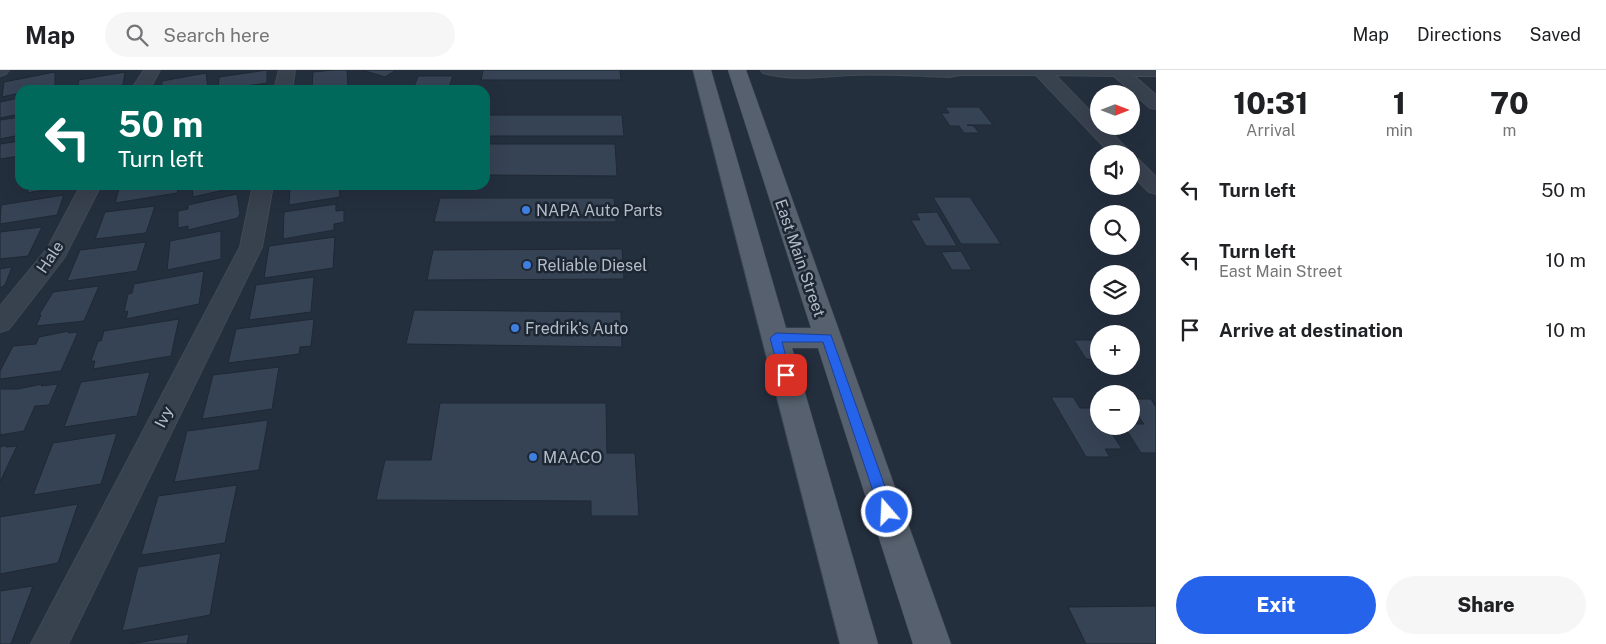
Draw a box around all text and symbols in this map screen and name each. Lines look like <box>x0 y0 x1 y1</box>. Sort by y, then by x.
search box <box>105 12 455 57</box>
text: Map <box>25 21 75 49</box>
icon: search <box>123 21 151 49</box>
text: Search here <box>163 24 270 46</box>
text: Map <box>1352 24 1389 45</box>
text: Directions <box>1417 24 1502 45</box>
text: Saved <box>1530 24 1581 45</box>
north arrow <box>1090 85 1140 135</box>
map controls <box>1090 85 1140 435</box>
text: 10:31 <box>1233 85 1308 121</box>
text: 1 <box>1393 85 1406 121</box>
text: 70 <box>1490 85 1529 121</box>
text: 50 m <box>118 104 203 145</box>
icon: left <box>35 105 100 170</box>
text: Arrival <box>1246 121 1296 140</box>
text: min <box>1386 121 1413 140</box>
text: m <box>1502 121 1516 140</box>
button: sound <box>1090 145 1140 195</box>
text: Turn left <box>118 146 204 172</box>
icon: left <box>1176 176 1204 204</box>
text: Turn left <box>1219 179 1296 201</box>
text: 50 m <box>1541 179 1586 201</box>
street label: East Main Street <box>771 197 829 319</box>
place label: NAPA Auto Parts <box>536 201 662 220</box>
marker: NAPA Auto Parts <box>520 204 532 216</box>
button: search <box>1090 205 1140 255</box>
street label: Hale <box>32 237 68 277</box>
text: Turn left <box>1219 240 1296 262</box>
icon: left <box>1176 246 1204 274</box>
text: 10 m <box>1546 249 1586 271</box>
place label: Reliable Diesel <box>537 256 647 275</box>
marker: Reliable Diesel <box>521 259 533 271</box>
text: East Main Street <box>1219 262 1343 281</box>
button: layers <box>1090 265 1140 315</box>
icon: arrive <box>1176 316 1204 344</box>
place label: Fredrik's Auto <box>525 319 628 338</box>
text: Arrive at destination <box>1219 319 1403 341</box>
text: 10 m <box>1546 319 1586 341</box>
marker: Fredrik's Auto <box>509 322 521 334</box>
button: + <box>1090 325 1140 375</box>
pin <box>765 354 807 396</box>
icon: arrive <box>772 361 800 389</box>
button: − <box>1090 385 1140 435</box>
street label: Ivy <box>151 403 178 431</box>
place label: MAACO <box>543 448 602 467</box>
marker: MAACO <box>527 451 539 463</box>
position arrow <box>860 485 912 537</box>
button: Exit <box>1176 576 1376 634</box>
button: Share <box>1386 576 1586 634</box>

